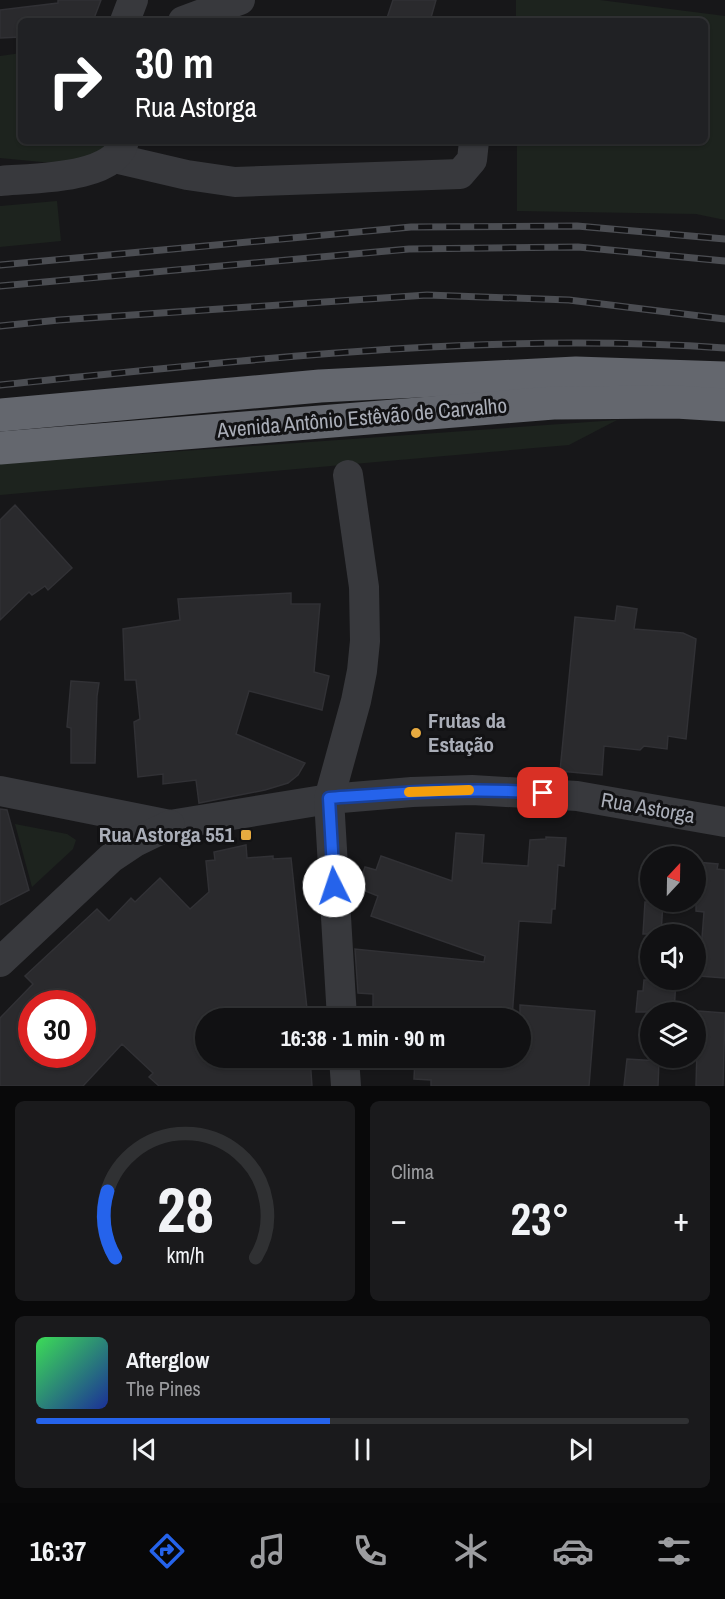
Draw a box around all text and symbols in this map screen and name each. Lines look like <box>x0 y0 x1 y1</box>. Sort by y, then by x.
text: 30 m <box>135 35 214 91</box>
icon: right <box>36 42 114 120</box>
text: Rua Astorga <box>135 89 257 125</box>
street label: Avenida Antônio Estêvão de Carvalho <box>215 390 508 445</box>
place label: Frutas da Estação <box>428 706 506 759</box>
marker: Frutas da Estação <box>409 726 423 740</box>
pin <box>517 767 568 818</box>
icon: arrive <box>526 776 559 809</box>
street label: Rua Astorga <box>599 785 698 830</box>
place label: Rua Astorga 551 <box>99 820 234 849</box>
marker: Rua Astorga 551 <box>239 828 253 842</box>
north arrow <box>640 846 706 912</box>
map controls <box>640 846 706 1068</box>
position arrow <box>302 854 366 918</box>
button: sound <box>640 924 706 990</box>
speed limit sign: 30 <box>18 990 96 1068</box>
button: layers <box>640 1002 706 1068</box>
text: 16:38 · 1 min · 90 m <box>281 1023 445 1053</box>
text: Clima <box>391 1158 434 1185</box>
text: 28 <box>157 1167 213 1251</box>
text: 23° <box>510 1188 570 1249</box>
text: − <box>391 1197 407 1241</box>
text: + <box>673 1197 689 1241</box>
text: km/h <box>166 1241 204 1270</box>
text: Afterglow <box>126 1345 209 1375</box>
text: The Pines <box>126 1375 201 1402</box>
icon: previous <box>128 1433 161 1466</box>
icon: pause <box>346 1433 379 1466</box>
icon: next <box>564 1433 597 1466</box>
icon: directions <box>146 1530 188 1572</box>
icon: music <box>247 1530 289 1572</box>
icon: phone <box>349 1530 391 1572</box>
icon: climate <box>450 1530 492 1572</box>
icon: car <box>552 1530 594 1572</box>
icon: filters <box>653 1530 695 1572</box>
text: 16:37 <box>30 1533 86 1569</box>

